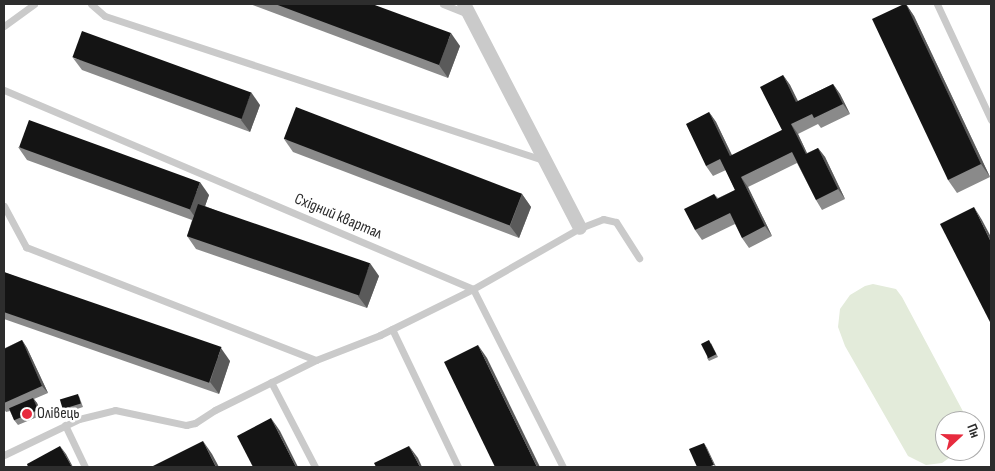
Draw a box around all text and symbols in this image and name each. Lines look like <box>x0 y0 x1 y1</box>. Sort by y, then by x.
street label: Східний квартал <box>291 190 385 244</box>
place label: Олівець <box>37 404 80 424</box>
marker: Олівець <box>21 408 33 420</box>
north arrow <box>935 411 985 461</box>
text: Пн <box>963 421 984 440</box>

